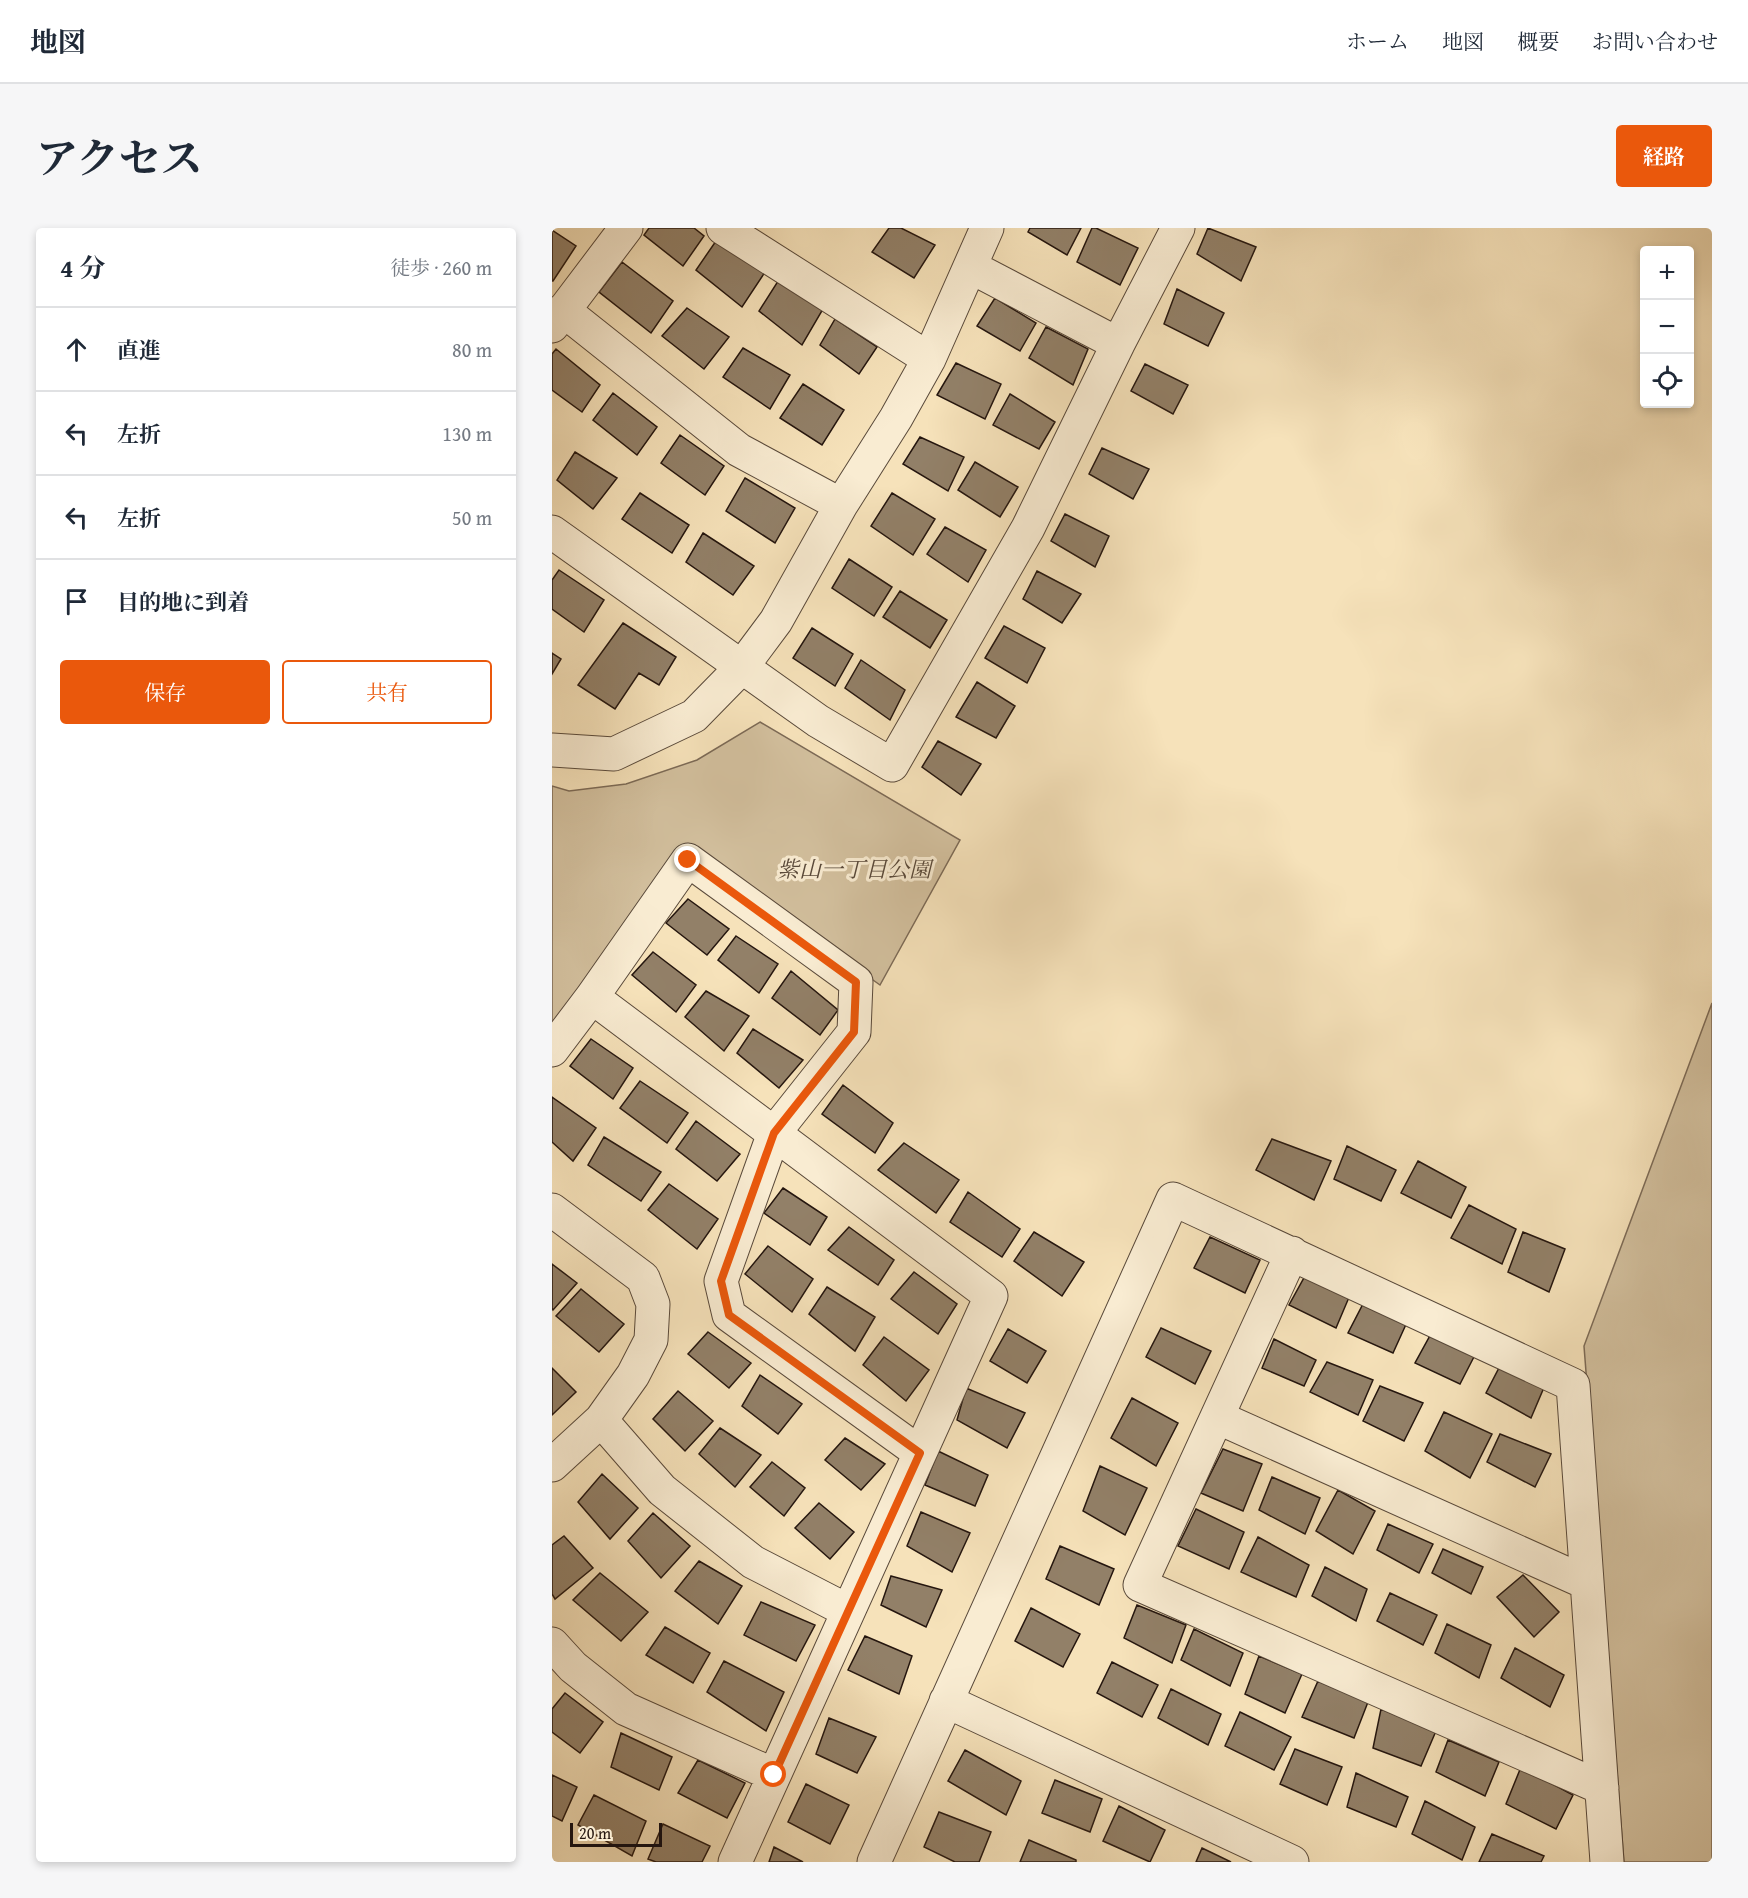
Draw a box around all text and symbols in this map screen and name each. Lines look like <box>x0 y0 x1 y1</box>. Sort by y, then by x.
text: 地図 <box>30 21 86 62</box>
text: ホーム <box>1346 26 1409 57</box>
text: 地図 <box>1442 26 1484 57</box>
text: 概要 <box>1517 26 1559 57</box>
text: お問い合わせ <box>1592 26 1718 57</box>
button: 経路 <box>1616 125 1712 187</box>
text: アクセス <box>36 127 203 188</box>
map controls <box>1640 246 1694 408</box>
button: + <box>1640 246 1694 300</box>
text: 4 分 <box>60 248 105 287</box>
text: 徒歩 · 260 m <box>390 253 492 282</box>
button: − <box>1640 300 1694 354</box>
icon: ahead <box>60 333 93 366</box>
text: 直進 <box>117 334 161 366</box>
text: 80 m <box>452 335 492 364</box>
button: locate <box>1640 354 1694 408</box>
icon: left <box>60 417 93 450</box>
text: 左折 <box>117 418 161 450</box>
text: 130 m <box>442 419 492 448</box>
icon: left <box>60 501 93 534</box>
text: 左折 <box>117 502 161 534</box>
text: 50 m <box>452 503 492 532</box>
icon: arrive <box>60 585 93 618</box>
text: 目的地に到着 <box>117 586 249 618</box>
button: 保存 <box>60 660 270 724</box>
button: 共有 <box>282 660 492 724</box>
route end <box>674 846 700 872</box>
park label: 紫山一丁目公園 <box>777 853 934 885</box>
route start <box>760 1761 786 1787</box>
scale bar <box>570 1820 662 1848</box>
text: 20 m <box>579 1821 611 1845</box>

